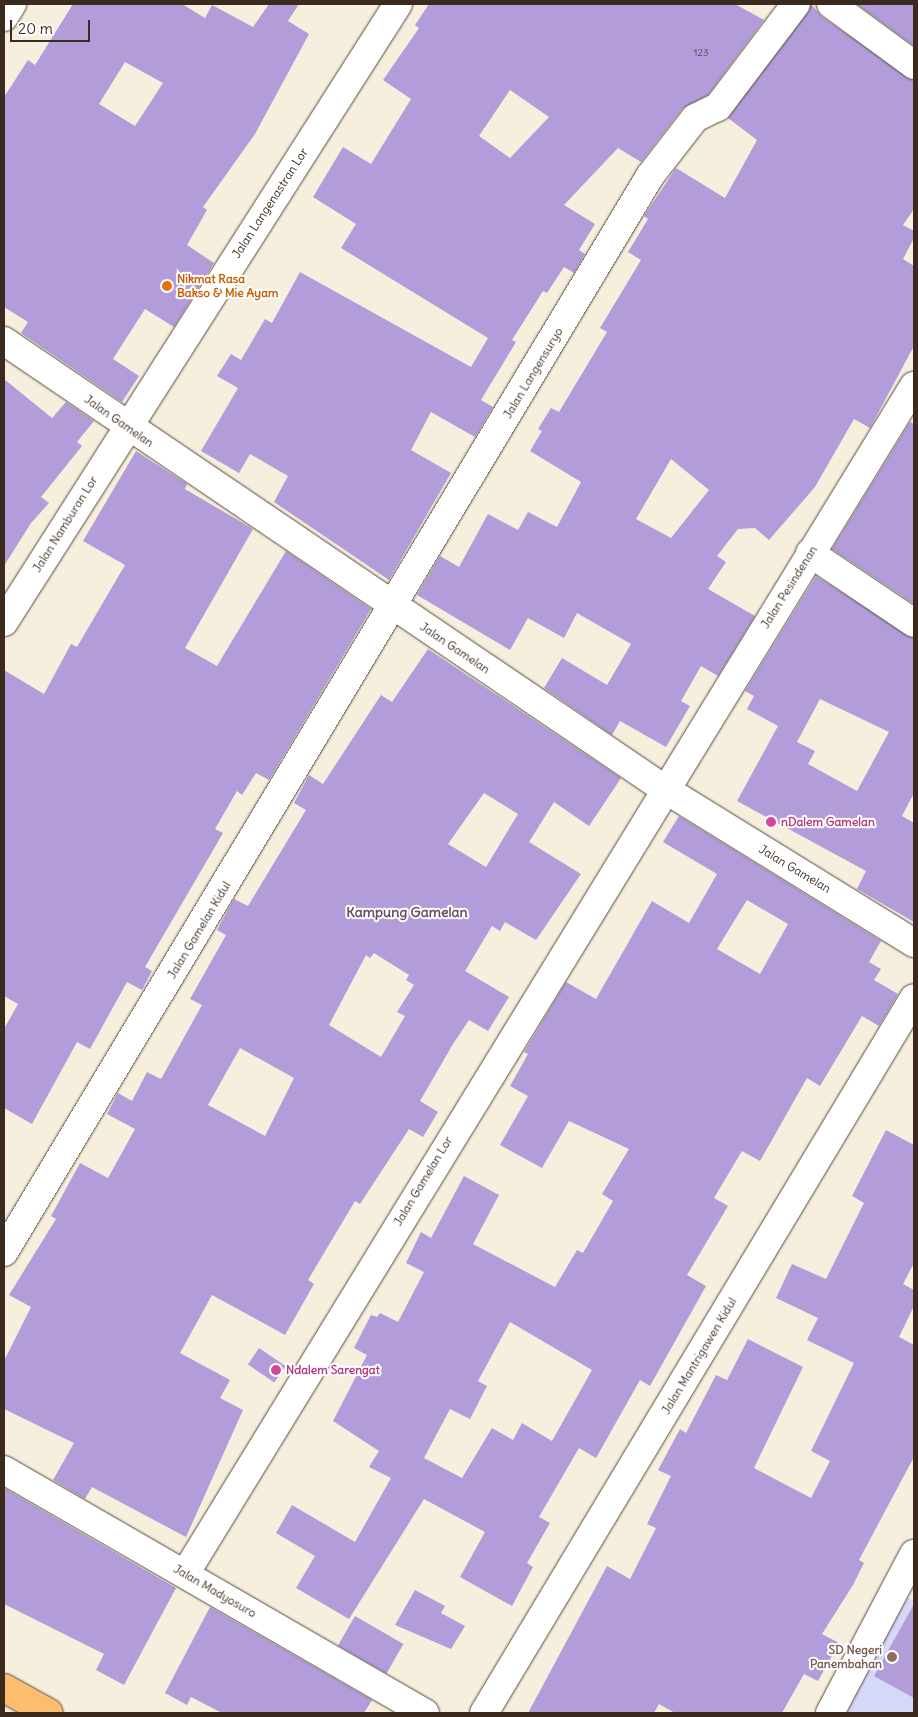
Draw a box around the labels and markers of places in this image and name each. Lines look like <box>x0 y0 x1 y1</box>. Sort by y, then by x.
place label: Nikmat Rasa Bakso & Mie Ayam <box>177 272 279 300</box>
marker: Nikmat Rasa Bakso & Mie Ayam <box>161 280 173 292</box>
place label: nDalem Gamelan <box>781 815 875 829</box>
marker: nDalem Gamelan <box>765 816 777 828</box>
place label: Ndalem Sarengat <box>286 1363 380 1377</box>
marker: Ndalem Sarengat <box>270 1364 282 1376</box>
place label: SD Negeri Panembahan <box>810 1643 882 1671</box>
marker: SD Negeri Panembahan <box>886 1651 898 1663</box>

